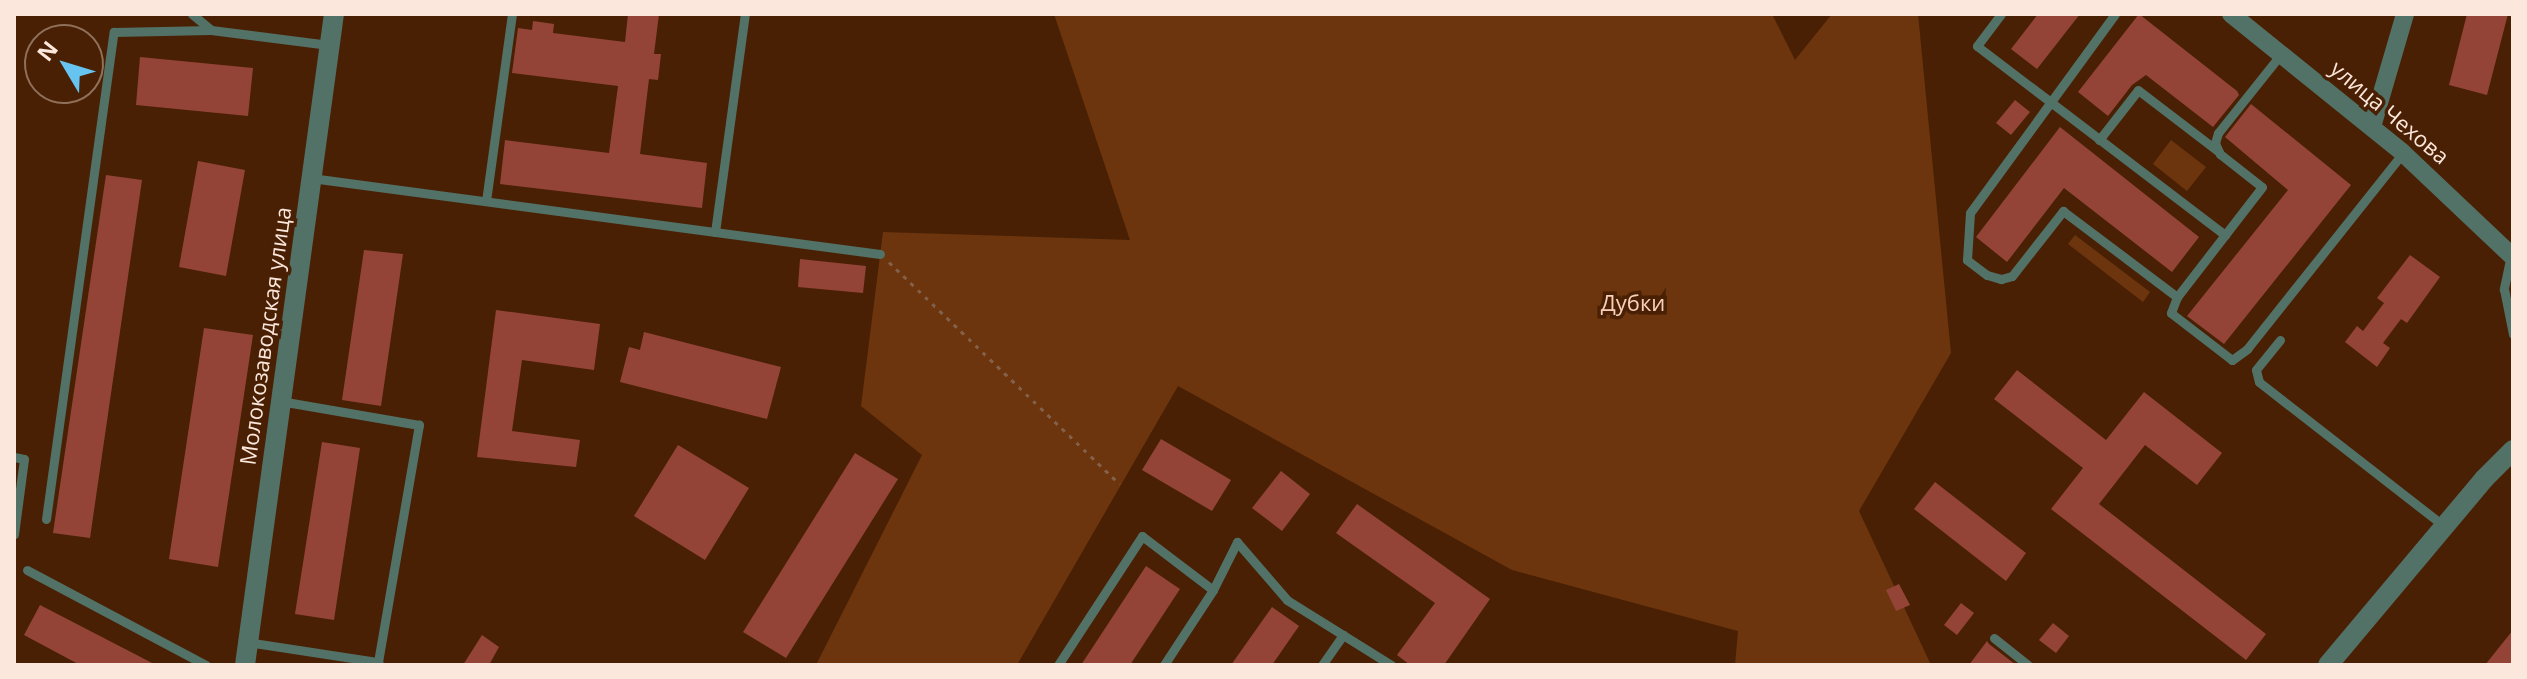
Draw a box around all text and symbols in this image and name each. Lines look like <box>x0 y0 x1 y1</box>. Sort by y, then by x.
north arrow <box>24 24 104 104</box>
text: N <box>29 34 64 67</box>
street label: улица Чехова <box>2325 55 2455 169</box>
street label: Молокозаводская улица <box>234 205 296 467</box>
park label: Дубки <box>1601 290 1665 316</box>

